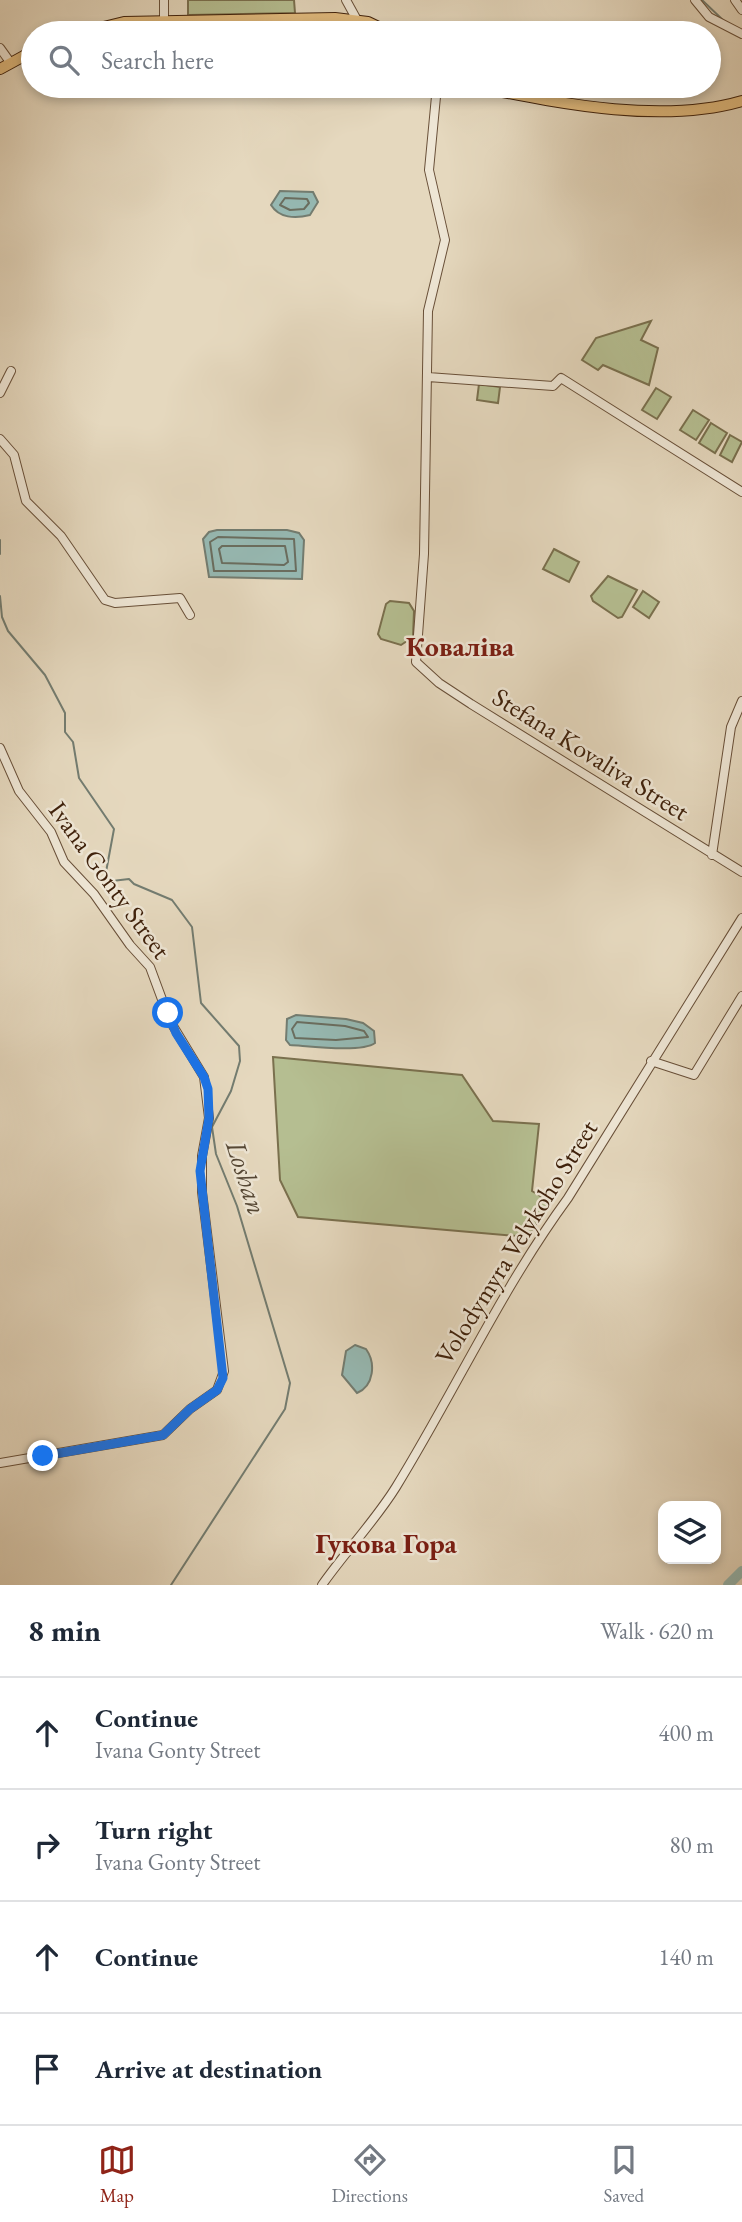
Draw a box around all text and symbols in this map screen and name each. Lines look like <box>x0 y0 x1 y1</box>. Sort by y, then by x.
search box <box>21 21 721 98</box>
icon: search <box>45 41 83 79</box>
text: Search here <box>101 43 214 77</box>
district label: Коваліва <box>406 628 515 664</box>
street label: Stefana Kovaliva Street <box>486 680 696 828</box>
street label: Ivana Gonty Street <box>41 794 179 966</box>
route start <box>152 997 183 1028</box>
street label: Volodymyra Velykoho Street <box>427 1114 605 1370</box>
water label: Loshan <box>218 1134 276 1219</box>
route end <box>27 1440 58 1471</box>
map controls <box>658 1501 721 1564</box>
button: layers <box>658 1501 721 1564</box>
district label: Гукова Гора <box>315 1525 458 1561</box>
text: 8 min <box>28 1611 101 1650</box>
text: Walk · 620 m <box>600 1616 714 1646</box>
text: Continue <box>95 1701 198 1735</box>
icon: ahead <box>28 1714 66 1752</box>
text: 400 m <box>658 1718 714 1748</box>
text: Ivana Gonty Street <box>95 1735 260 1765</box>
text: Turn right <box>95 1813 213 1847</box>
icon: right <box>28 1826 66 1864</box>
text: 80 m <box>669 1830 714 1860</box>
text: Ivana Gonty Street <box>95 1847 260 1877</box>
icon: ahead <box>28 1938 66 1976</box>
text: Continue <box>95 1940 198 1974</box>
text: 140 m <box>658 1942 714 1972</box>
icon: arrive <box>28 2050 66 2088</box>
text: Arrive at destination <box>95 2052 322 2086</box>
tab: Map <box>98 2141 136 2208</box>
tab: Directions <box>331 2141 408 2208</box>
tab: Saved <box>603 2141 644 2208</box>

